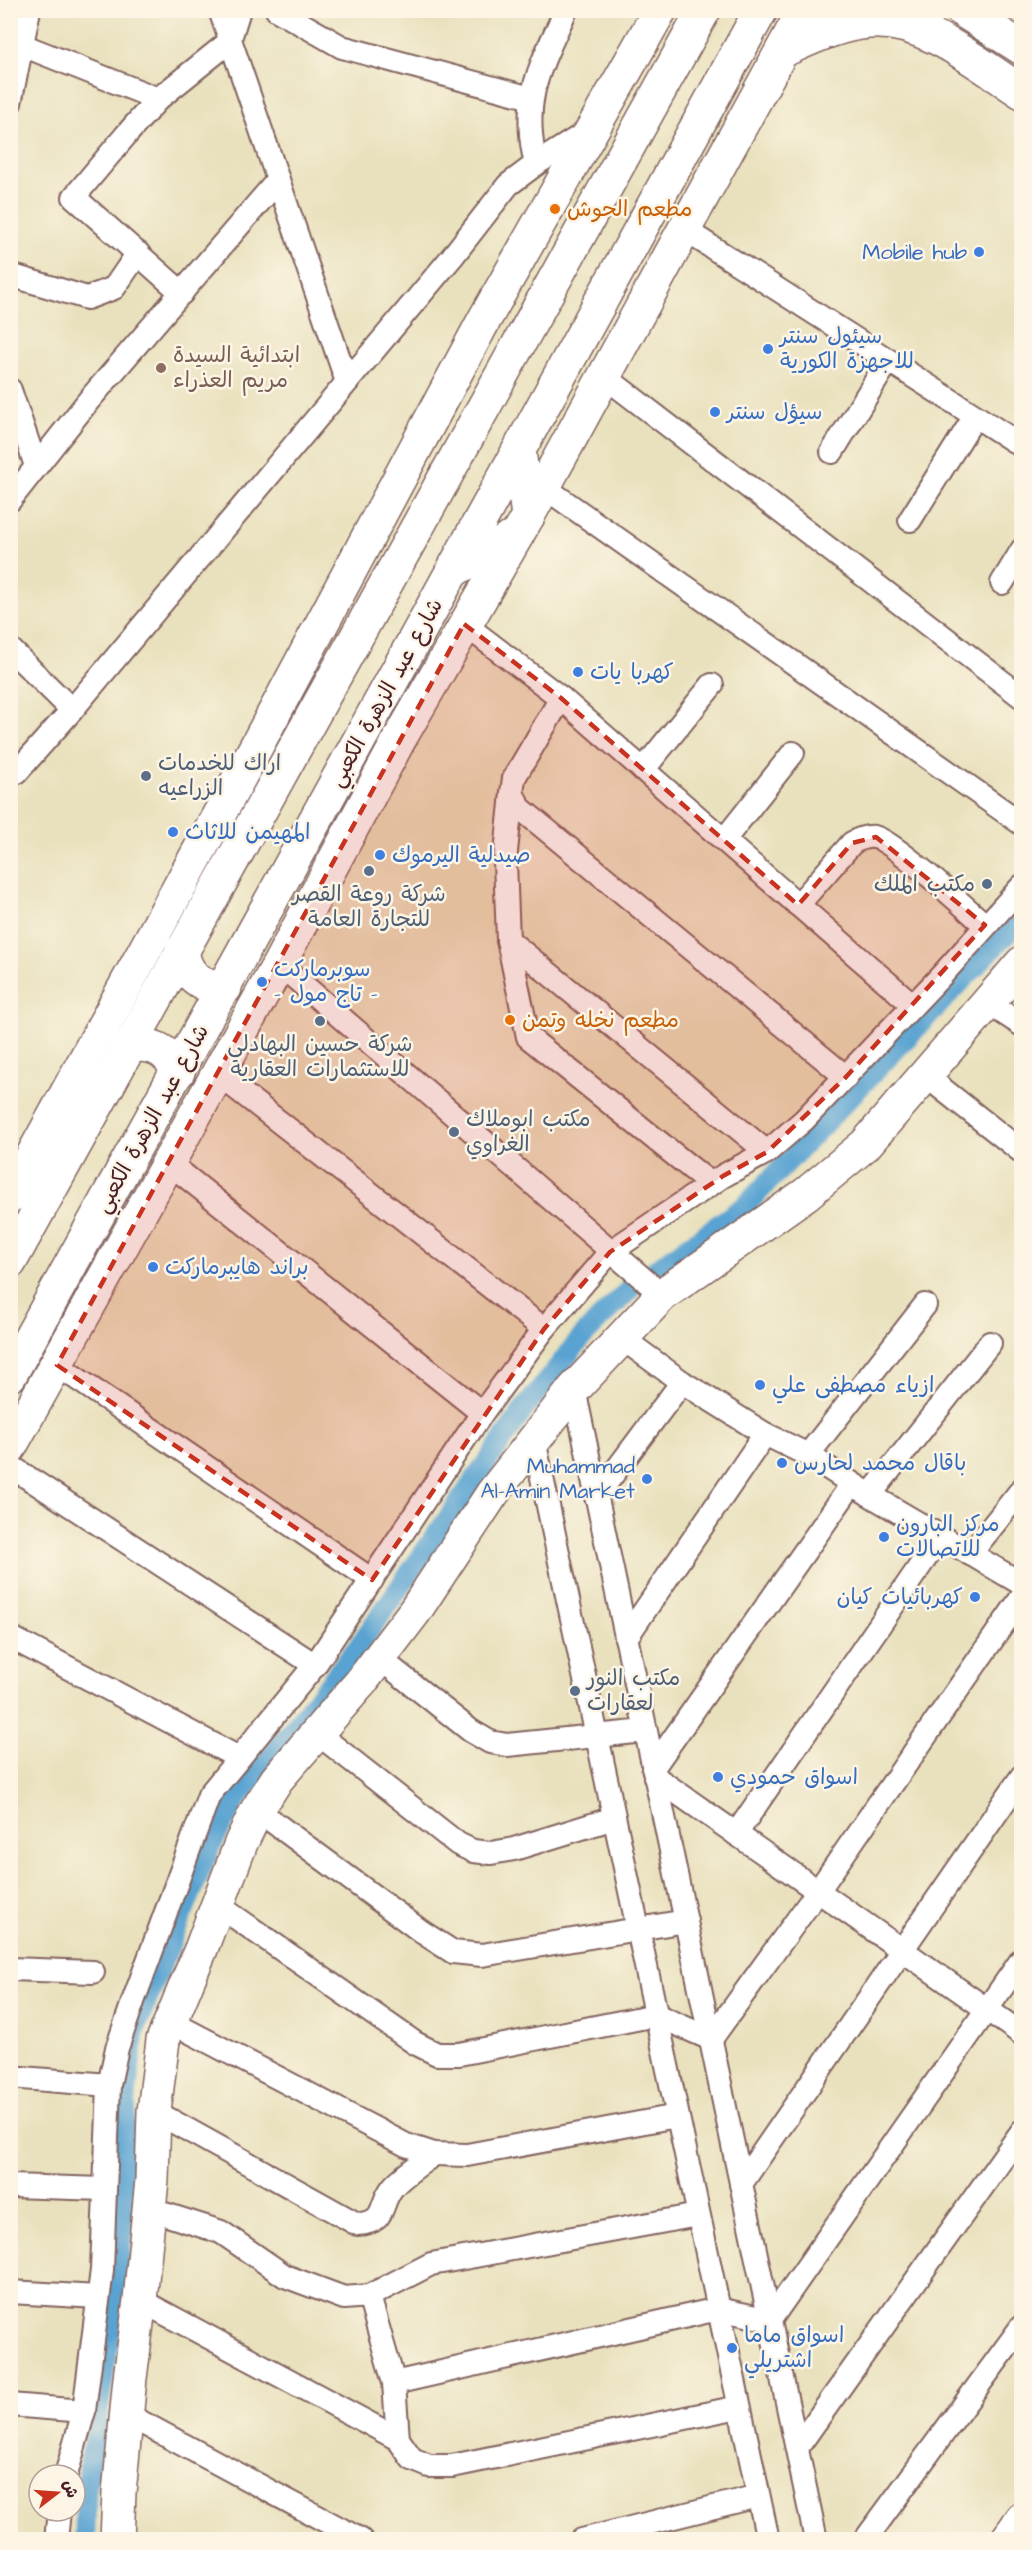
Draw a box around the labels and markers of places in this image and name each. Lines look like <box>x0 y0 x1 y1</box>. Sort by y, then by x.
place label: مطعم الحوش <box>567 194 693 225</box>
marker: مطعم الحوش <box>548 202 562 216</box>
place label: Mobile hub <box>862 237 967 268</box>
marker: Mobile hub <box>972 245 986 259</box>
place label: سيئول سنتر للاجهزة الكورية <box>778 321 914 377</box>
place label: ابتدائية السيدة مريم العذراء <box>173 340 300 396</box>
marker: سيئول سنتر للاجهزة الكورية <box>761 342 775 356</box>
marker: ابتدائية السيدة مريم العذراء <box>154 361 168 375</box>
place label: سيؤل سنتر <box>725 397 823 428</box>
marker: سيؤل سنتر <box>708 405 722 419</box>
place label: كهربا يات <box>590 657 674 688</box>
marker: كهربا يات <box>571 665 585 679</box>
place label: اراك للخدمات الزراعيه <box>158 748 281 804</box>
marker: اراك للخدمات الزراعيه <box>139 769 153 783</box>
place label: المهيمن للاثاث <box>185 817 310 848</box>
marker: المهيمن للاثاث <box>166 825 180 839</box>
place label: صيدلية اليرموك <box>392 840 531 871</box>
marker: صيدلية اليرموك <box>373 848 387 862</box>
marker: شركة روعة القصر للتجارة العامة <box>362 864 376 878</box>
place label: مكتب الملك <box>874 869 975 900</box>
marker: مكتب الملك <box>980 877 994 891</box>
place label: شركة روعة القصر للتجارة العامة <box>290 879 446 935</box>
place label: سوبرماركت - تاج مول - <box>274 954 378 1010</box>
marker: سوبرماركت - تاج مول - <box>255 975 269 989</box>
place label: مطعم نخله وتمن <box>522 1005 679 1036</box>
marker: مطعم نخله وتمن <box>503 1013 517 1027</box>
marker: شركة حسين البهادلي للاستثمارات العقارية <box>313 1014 327 1028</box>
place label: شركة حسين البهادلي للاستثمارات العقارية <box>227 1029 413 1085</box>
place label: مكتب ابوملاك الغراوي <box>466 1104 590 1160</box>
marker: مكتب ابوملاك الغراوي <box>447 1125 461 1139</box>
place label: براند هايبرماركت <box>165 1252 309 1283</box>
marker: براند هايبرماركت <box>146 1260 160 1274</box>
place label: ازياء مصطفى علي <box>772 1370 934 1404</box>
marker: ازياء مصطفى علي <box>753 1378 767 1392</box>
place label: باقال محمد لحارس <box>794 1448 966 1479</box>
place label: Muhammad Al-Amin Market <box>480 1451 635 1507</box>
marker: باقال محمد لحارس <box>775 1456 789 1470</box>
marker: Muhammad Al-Amin Market <box>640 1472 654 1486</box>
place label: مركز البارون للاتصالات <box>896 1509 1000 1565</box>
marker: مركز البارون للاتصالات <box>877 1530 891 1544</box>
place label: كهربائيات كيان <box>836 1582 963 1613</box>
marker: كهربائيات كيان <box>968 1590 982 1604</box>
place label: مكتب النور لعقارات <box>585 1663 680 1719</box>
marker: مكتب النور لعقارات <box>568 1684 582 1698</box>
place label: اسواق حمودي <box>730 1762 858 1793</box>
marker: اسواق حمودي <box>711 1770 725 1784</box>
place label: اسواق ماما اشتريلي <box>744 2320 844 2379</box>
marker: اسواق ماما اشتريلي <box>725 2341 739 2355</box>

